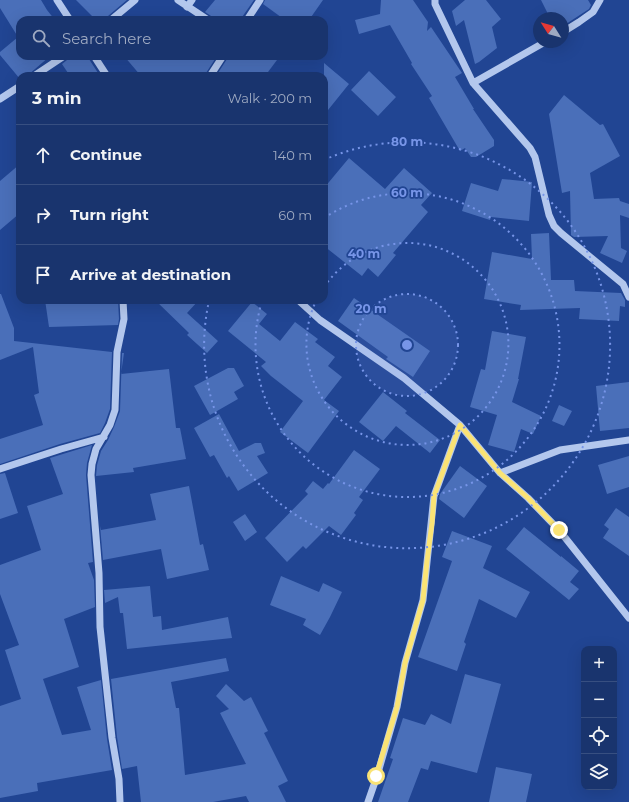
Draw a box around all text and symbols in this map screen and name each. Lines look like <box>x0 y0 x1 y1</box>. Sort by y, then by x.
north arrow <box>533 12 569 48</box>
search box <box>16 16 328 60</box>
icon: search <box>30 27 52 49</box>
text: Search here <box>62 29 151 48</box>
text: 3 min <box>32 88 82 108</box>
text: Walk · 200 m <box>227 90 312 106</box>
text: 80 m <box>391 134 423 149</box>
icon: ahead <box>32 144 54 166</box>
text: Continue <box>70 145 142 164</box>
text: 140 m <box>273 147 312 163</box>
text: 60 m <box>391 185 423 200</box>
icon: right <box>32 204 54 226</box>
text: Turn right <box>70 205 149 224</box>
text: 60 m <box>278 207 312 223</box>
text: 40 m <box>348 246 380 261</box>
icon: arrive <box>32 264 54 286</box>
text: Arrive at destination <box>70 265 231 284</box>
text: 20 m <box>355 301 387 316</box>
centre of rings <box>400 338 414 352</box>
route end <box>550 521 568 539</box>
map controls <box>581 646 617 790</box>
button: + <box>581 646 617 682</box>
button: − <box>581 682 617 718</box>
button: locate <box>581 718 617 754</box>
button: layers <box>581 754 617 790</box>
route start <box>367 767 385 785</box>

